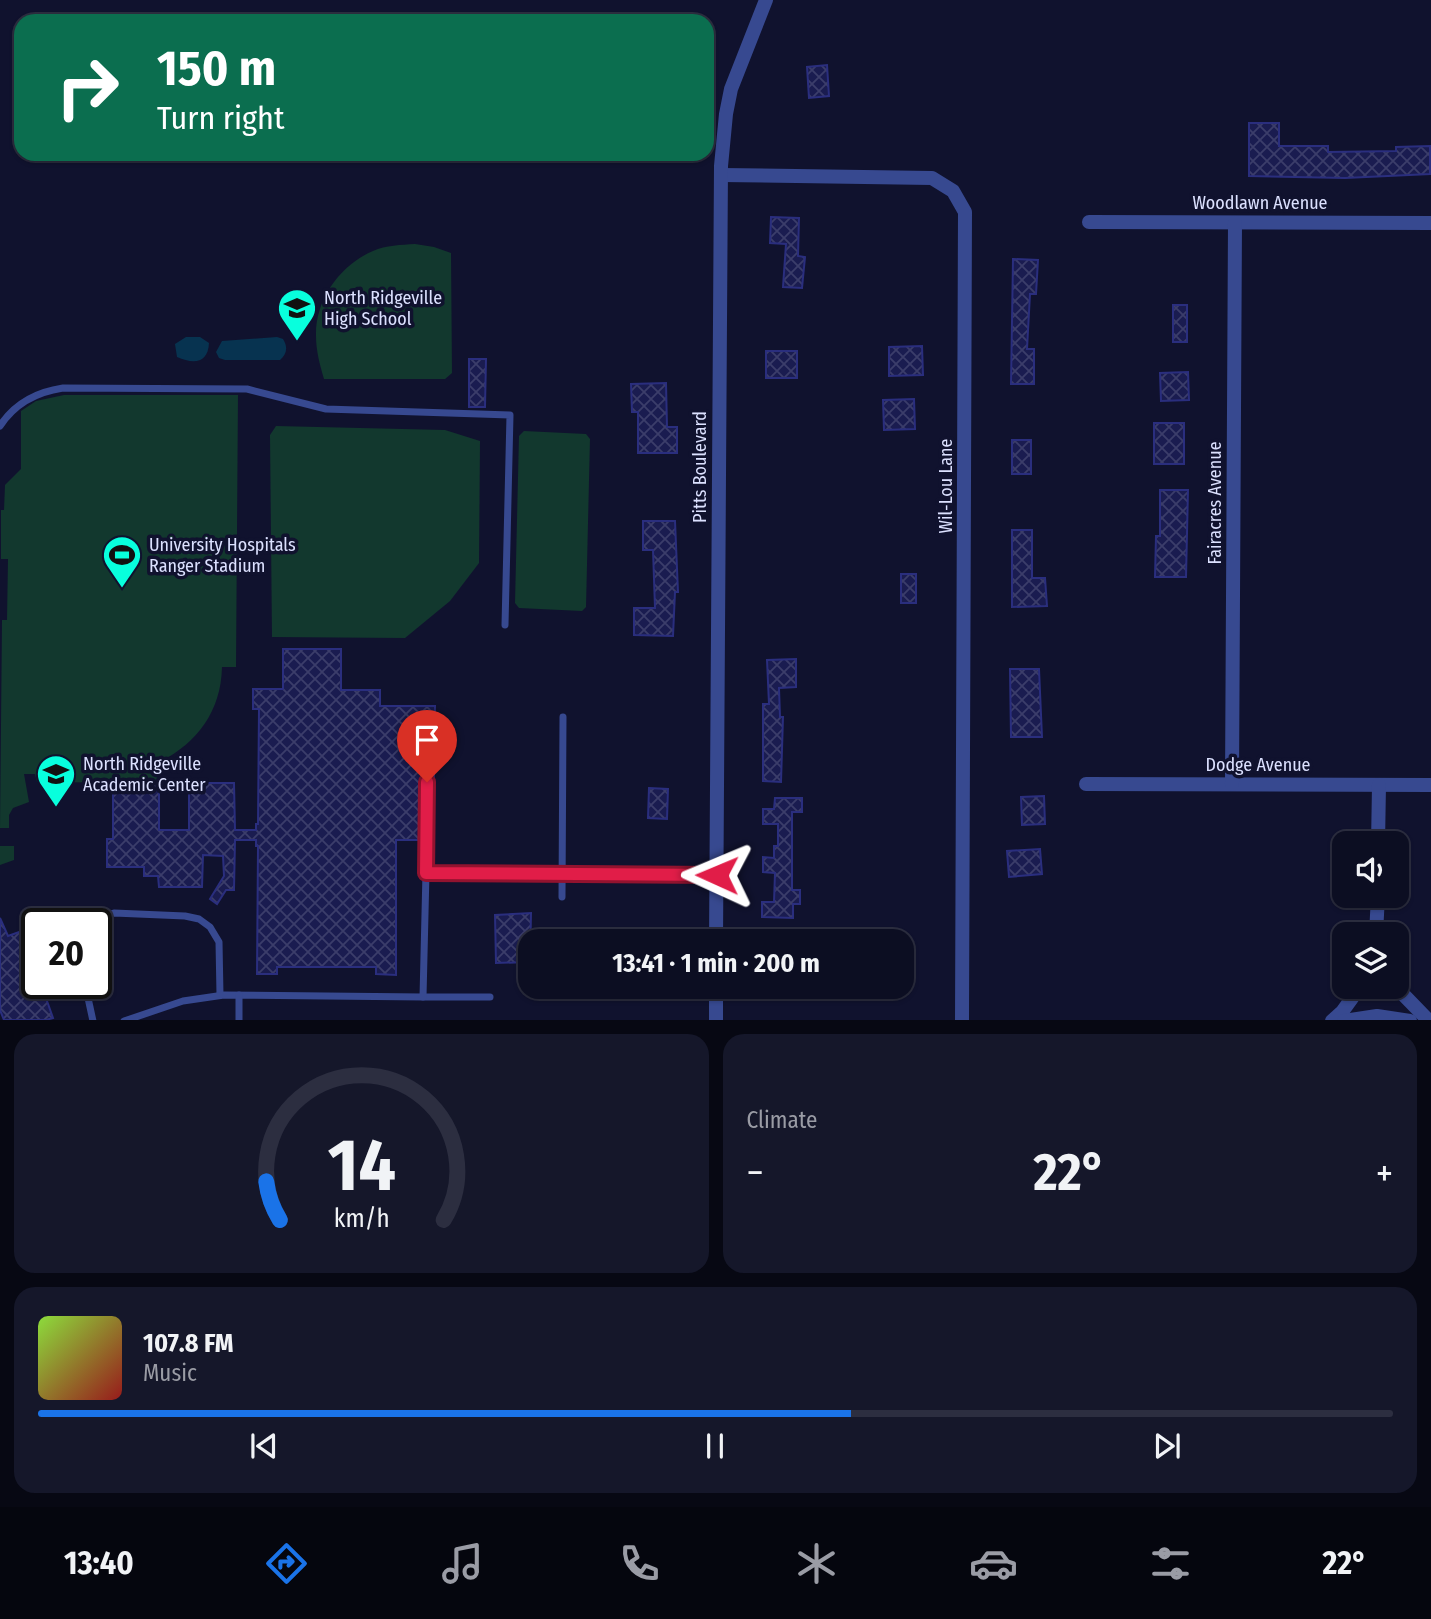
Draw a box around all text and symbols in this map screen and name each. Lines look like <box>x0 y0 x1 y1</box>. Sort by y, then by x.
text: 150 m <box>157 39 276 98</box>
icon: right <box>42 42 133 133</box>
text: Turn right <box>157 99 284 137</box>
street label: Woodlawn Avenue <box>1193 192 1328 214</box>
school or university icon: North Ridgeville High School <box>276 287 318 342</box>
place label: North Ridgeville High School <box>324 287 442 330</box>
street label: Pitts Boulevard <box>689 411 711 523</box>
street label: Wil-Lou Lane <box>935 438 957 533</box>
street label: Fairacres Avenue <box>1204 441 1226 565</box>
sports icon: University Hospitals Ranger Stadium <box>101 534 143 589</box>
place label: University Hospitals Ranger Stadium <box>149 534 296 577</box>
pin <box>397 710 457 782</box>
icon: arrive <box>408 721 446 759</box>
school or university icon: North Ridgeville Academic Center <box>35 753 77 808</box>
place label: North Ridgeville Academic Center <box>83 753 206 796</box>
street label: Dodge Avenue <box>1206 754 1311 776</box>
map controls <box>1332 831 1409 999</box>
button: sound <box>1332 831 1409 908</box>
position arrow <box>680 838 754 912</box>
speed limit sign: 20 <box>21 908 112 999</box>
button: layers <box>1332 922 1409 999</box>
text: 13:41 · 1 min · 200 m <box>612 948 820 979</box>
text: Climate <box>747 1106 817 1134</box>
text: 14 <box>327 1122 395 1209</box>
text: 22° <box>1033 1141 1106 1204</box>
text: − <box>747 1150 764 1196</box>
text: + <box>1376 1150 1393 1196</box>
text: km/h <box>333 1203 389 1233</box>
text: 107.8 FM <box>143 1328 233 1359</box>
text: Music <box>143 1359 197 1387</box>
icon: previous <box>245 1427 283 1465</box>
icon: pause <box>696 1427 734 1465</box>
icon: next <box>1148 1427 1186 1465</box>
icon: directions <box>262 1539 311 1588</box>
icon: music <box>438 1539 487 1588</box>
icon: phone <box>615 1539 664 1588</box>
icon: climate <box>792 1539 841 1588</box>
icon: car <box>969 1539 1018 1588</box>
icon: filters <box>1146 1539 1195 1588</box>
text: 13:40 <box>64 1544 134 1582</box>
text: 22° <box>1322 1544 1367 1582</box>

